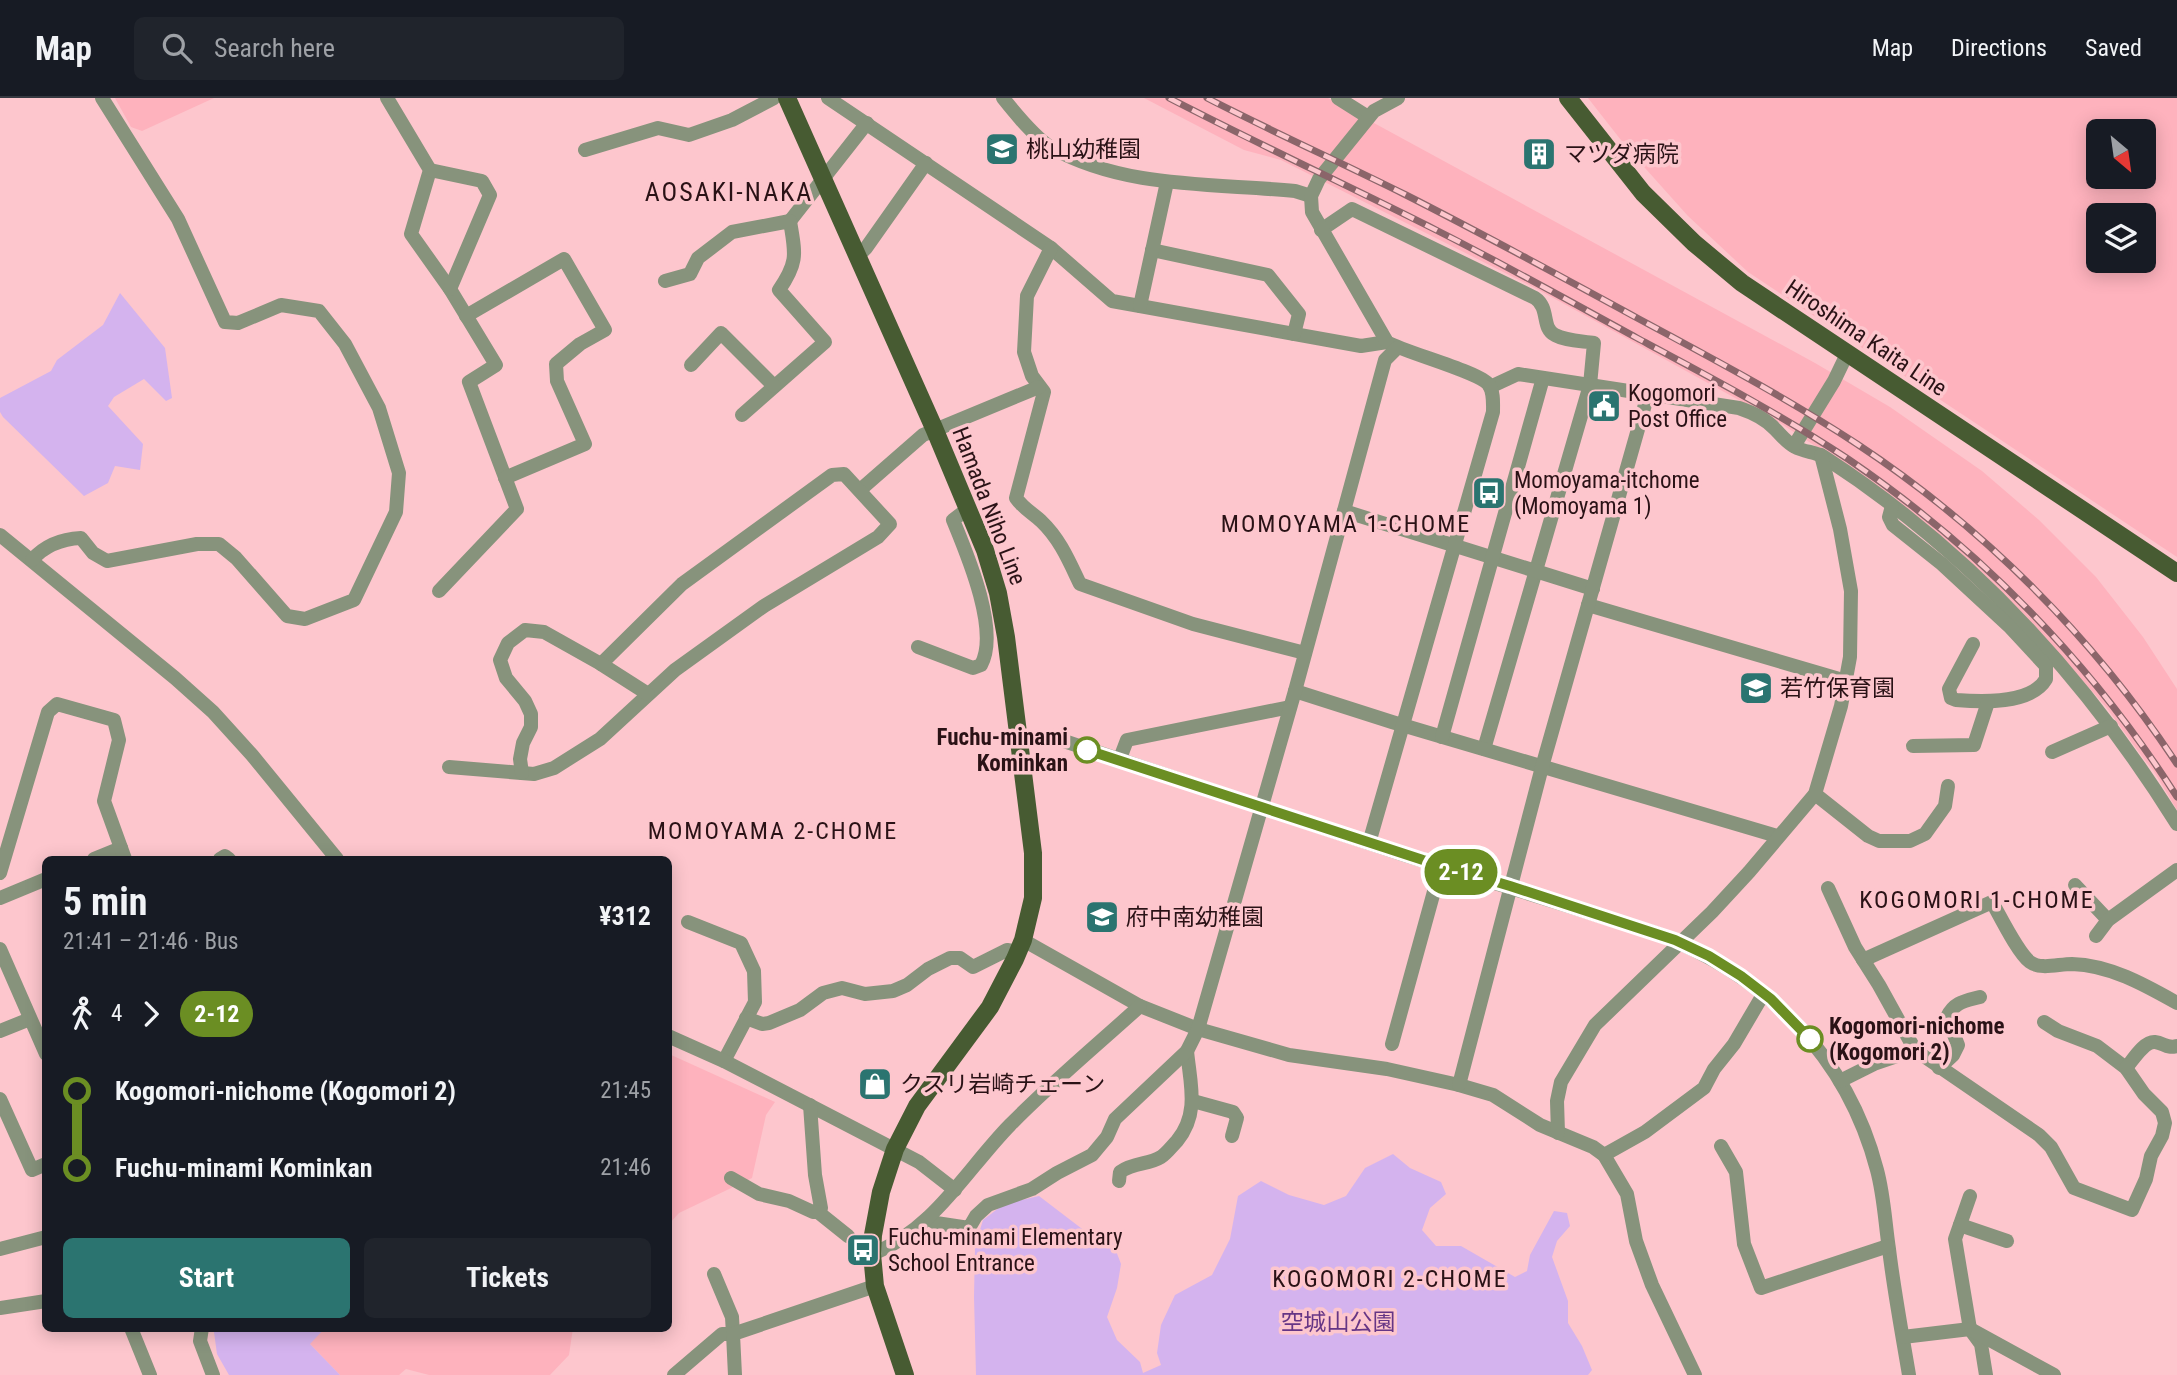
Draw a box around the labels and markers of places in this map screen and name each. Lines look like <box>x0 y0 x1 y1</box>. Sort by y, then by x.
school or university icon: 桃山幼稚園 <box>983 130 1021 168</box>
building icon: マツダ病院 <box>1520 135 1558 173</box>
place label: 桃山幼稚園 <box>1026 136 1141 163</box>
place label: マツダ病院 <box>1564 141 1679 168</box>
place label: Kogomori Post Office <box>1628 380 1727 433</box>
public building icon: Kogomori Post Office <box>1585 387 1623 425</box>
place label: Momoyama-itchome (Momoyama 1) <box>1514 467 1700 520</box>
bus stop icon: Momoyama-itchome (Momoyama 1) <box>1470 474 1508 512</box>
school or university icon: 若竹保育園 <box>1737 669 1775 707</box>
place label: 若竹保育園 <box>1780 675 1895 702</box>
place label: Fuchu-minami Kominkan <box>937 724 1068 777</box>
marker: Fuchu-minami Kominkan <box>1074 737 1100 763</box>
school or university icon: 府中南幼稚園 <box>1083 898 1121 936</box>
place label: 府中南幼稚園 <box>1126 904 1264 931</box>
place label: Kogomori-nichome (Kogomori 2) <box>1829 1013 2005 1066</box>
marker: Kogomori-nichome (Kogomori 2) <box>1797 1026 1823 1052</box>
shop icon: クスリ岩崎チェーン <box>856 1065 894 1103</box>
place label: クスリ岩崎チェーン <box>900 1071 1105 1098</box>
place label: Fuchu-minami Elementary School Entrance <box>888 1224 1123 1277</box>
bus stop icon: Fuchu-minami Elementary School Entrance <box>844 1231 882 1269</box>

